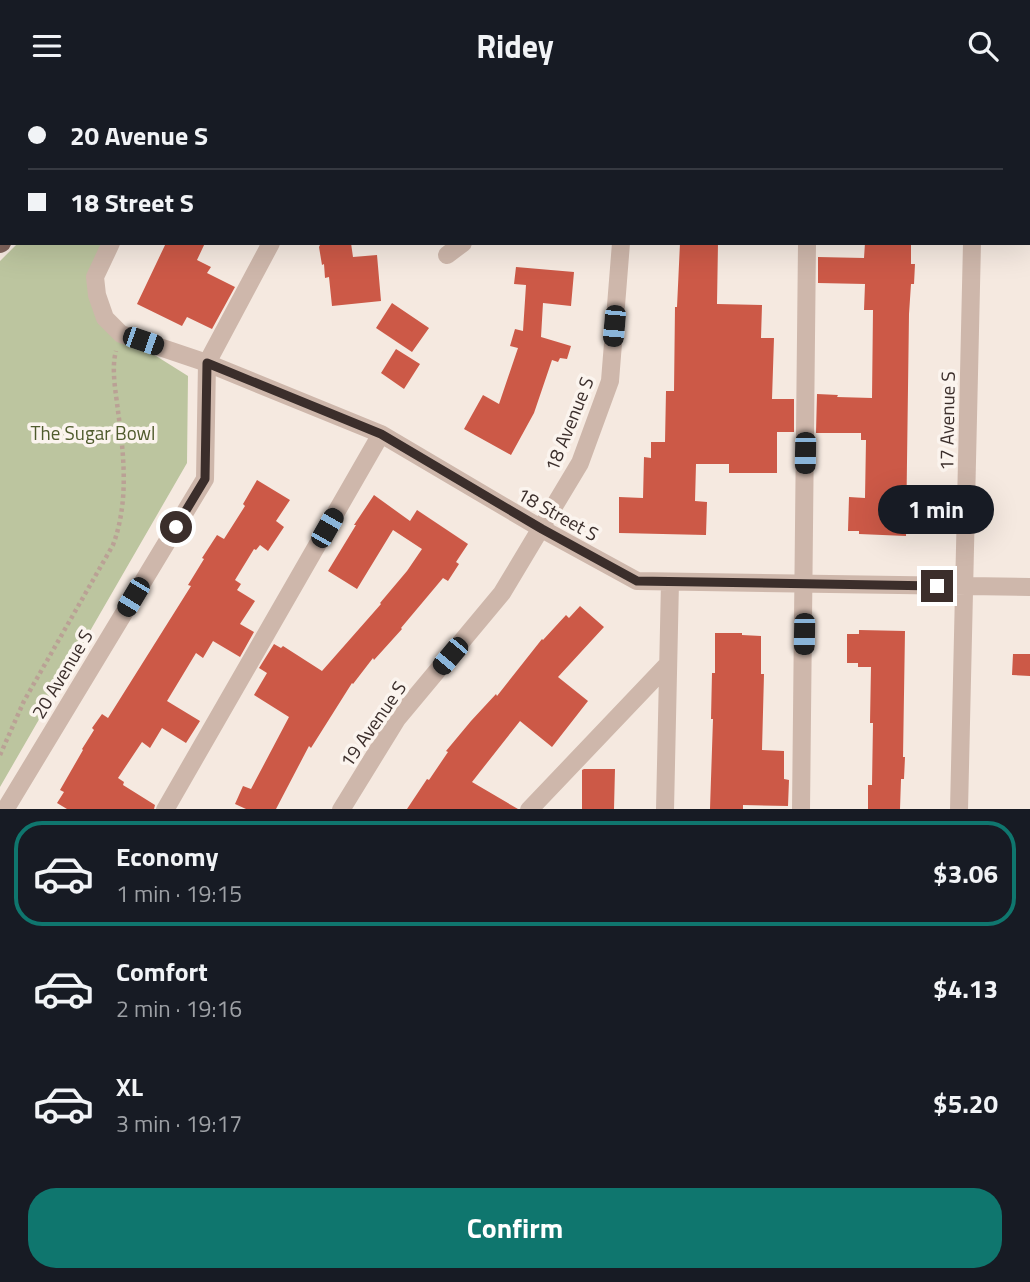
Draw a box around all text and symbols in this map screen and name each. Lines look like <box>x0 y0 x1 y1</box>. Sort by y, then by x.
text: Ridey <box>476 22 554 70</box>
icon: menu <box>28 27 66 65</box>
icon: search <box>964 27 1002 65</box>
text: 20 Avenue S <box>70 116 208 155</box>
text: 18 Street S <box>70 183 194 222</box>
car <box>602 304 627 348</box>
car <box>120 324 167 358</box>
street label: 17 Avenue S <box>931 371 962 471</box>
street label: 18 Avenue S <box>536 372 601 475</box>
park label: The Sugar Bowl <box>31 418 155 447</box>
car <box>795 432 816 474</box>
street label: 18 Street S <box>512 479 604 548</box>
callout: 1 min <box>879 484 995 533</box>
text: 1 min <box>908 492 964 527</box>
car <box>308 505 347 551</box>
route start <box>160 511 192 543</box>
route end <box>921 570 953 602</box>
car <box>114 574 153 620</box>
car <box>794 613 815 655</box>
street label: 20 Avenue S <box>24 624 100 724</box>
car <box>429 633 472 679</box>
street label: 19 Avenue S <box>332 675 413 773</box>
text: Economy <box>116 837 218 876</box>
icon: car <box>32 842 95 905</box>
text: $3.06 <box>933 854 998 893</box>
text: 1 min · 19:15 <box>116 876 242 911</box>
text: Comfort <box>116 952 208 991</box>
icon: car <box>32 957 95 1020</box>
text: $4.13 <box>933 969 998 1008</box>
text: 2 min · 19:16 <box>116 991 242 1026</box>
text: XL <box>116 1067 143 1106</box>
icon: car <box>32 1072 95 1135</box>
text: $5.20 <box>933 1084 998 1123</box>
text: 3 min · 19:17 <box>116 1106 242 1141</box>
button: Confirm <box>28 1188 1002 1268</box>

